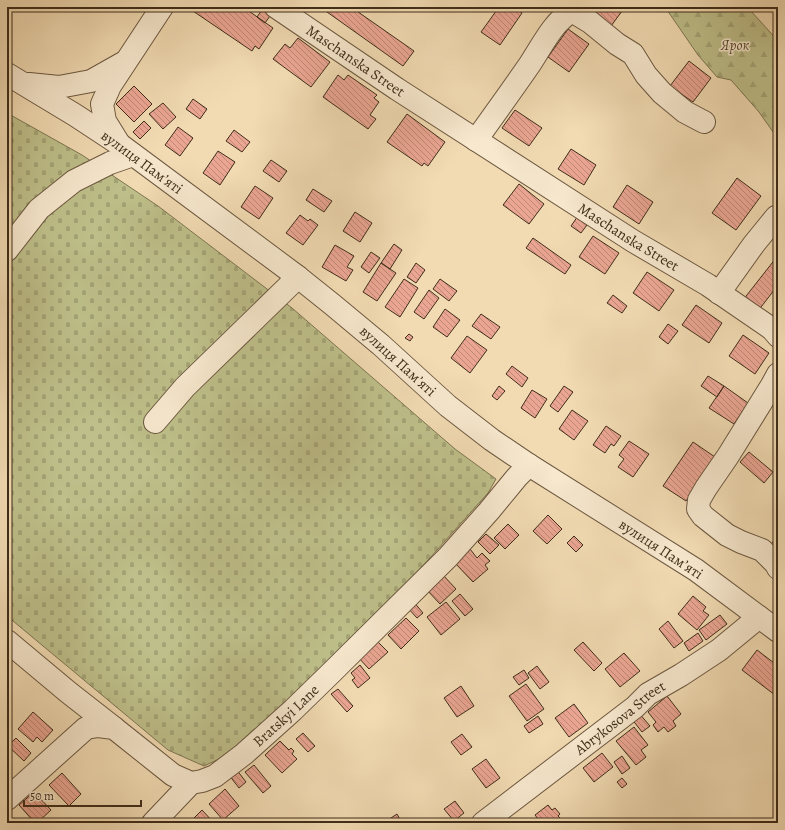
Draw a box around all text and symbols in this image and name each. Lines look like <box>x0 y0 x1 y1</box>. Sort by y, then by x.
street label: Maschanska Street <box>302 20 409 101</box>
park label: Ярок <box>720 35 750 55</box>
street label: вулиця Памʼяті <box>97 125 187 199</box>
street label: Maschanska Street <box>574 198 683 276</box>
street label: вулиця Памʼяті <box>355 321 441 401</box>
street label: вулиця Памʼяті <box>615 514 707 584</box>
street label: Abrykosova Street <box>570 676 669 760</box>
street label: Bratskyi Lane <box>249 680 324 751</box>
scale bar <box>24 782 141 808</box>
text: 50 m <box>30 788 54 804</box>

